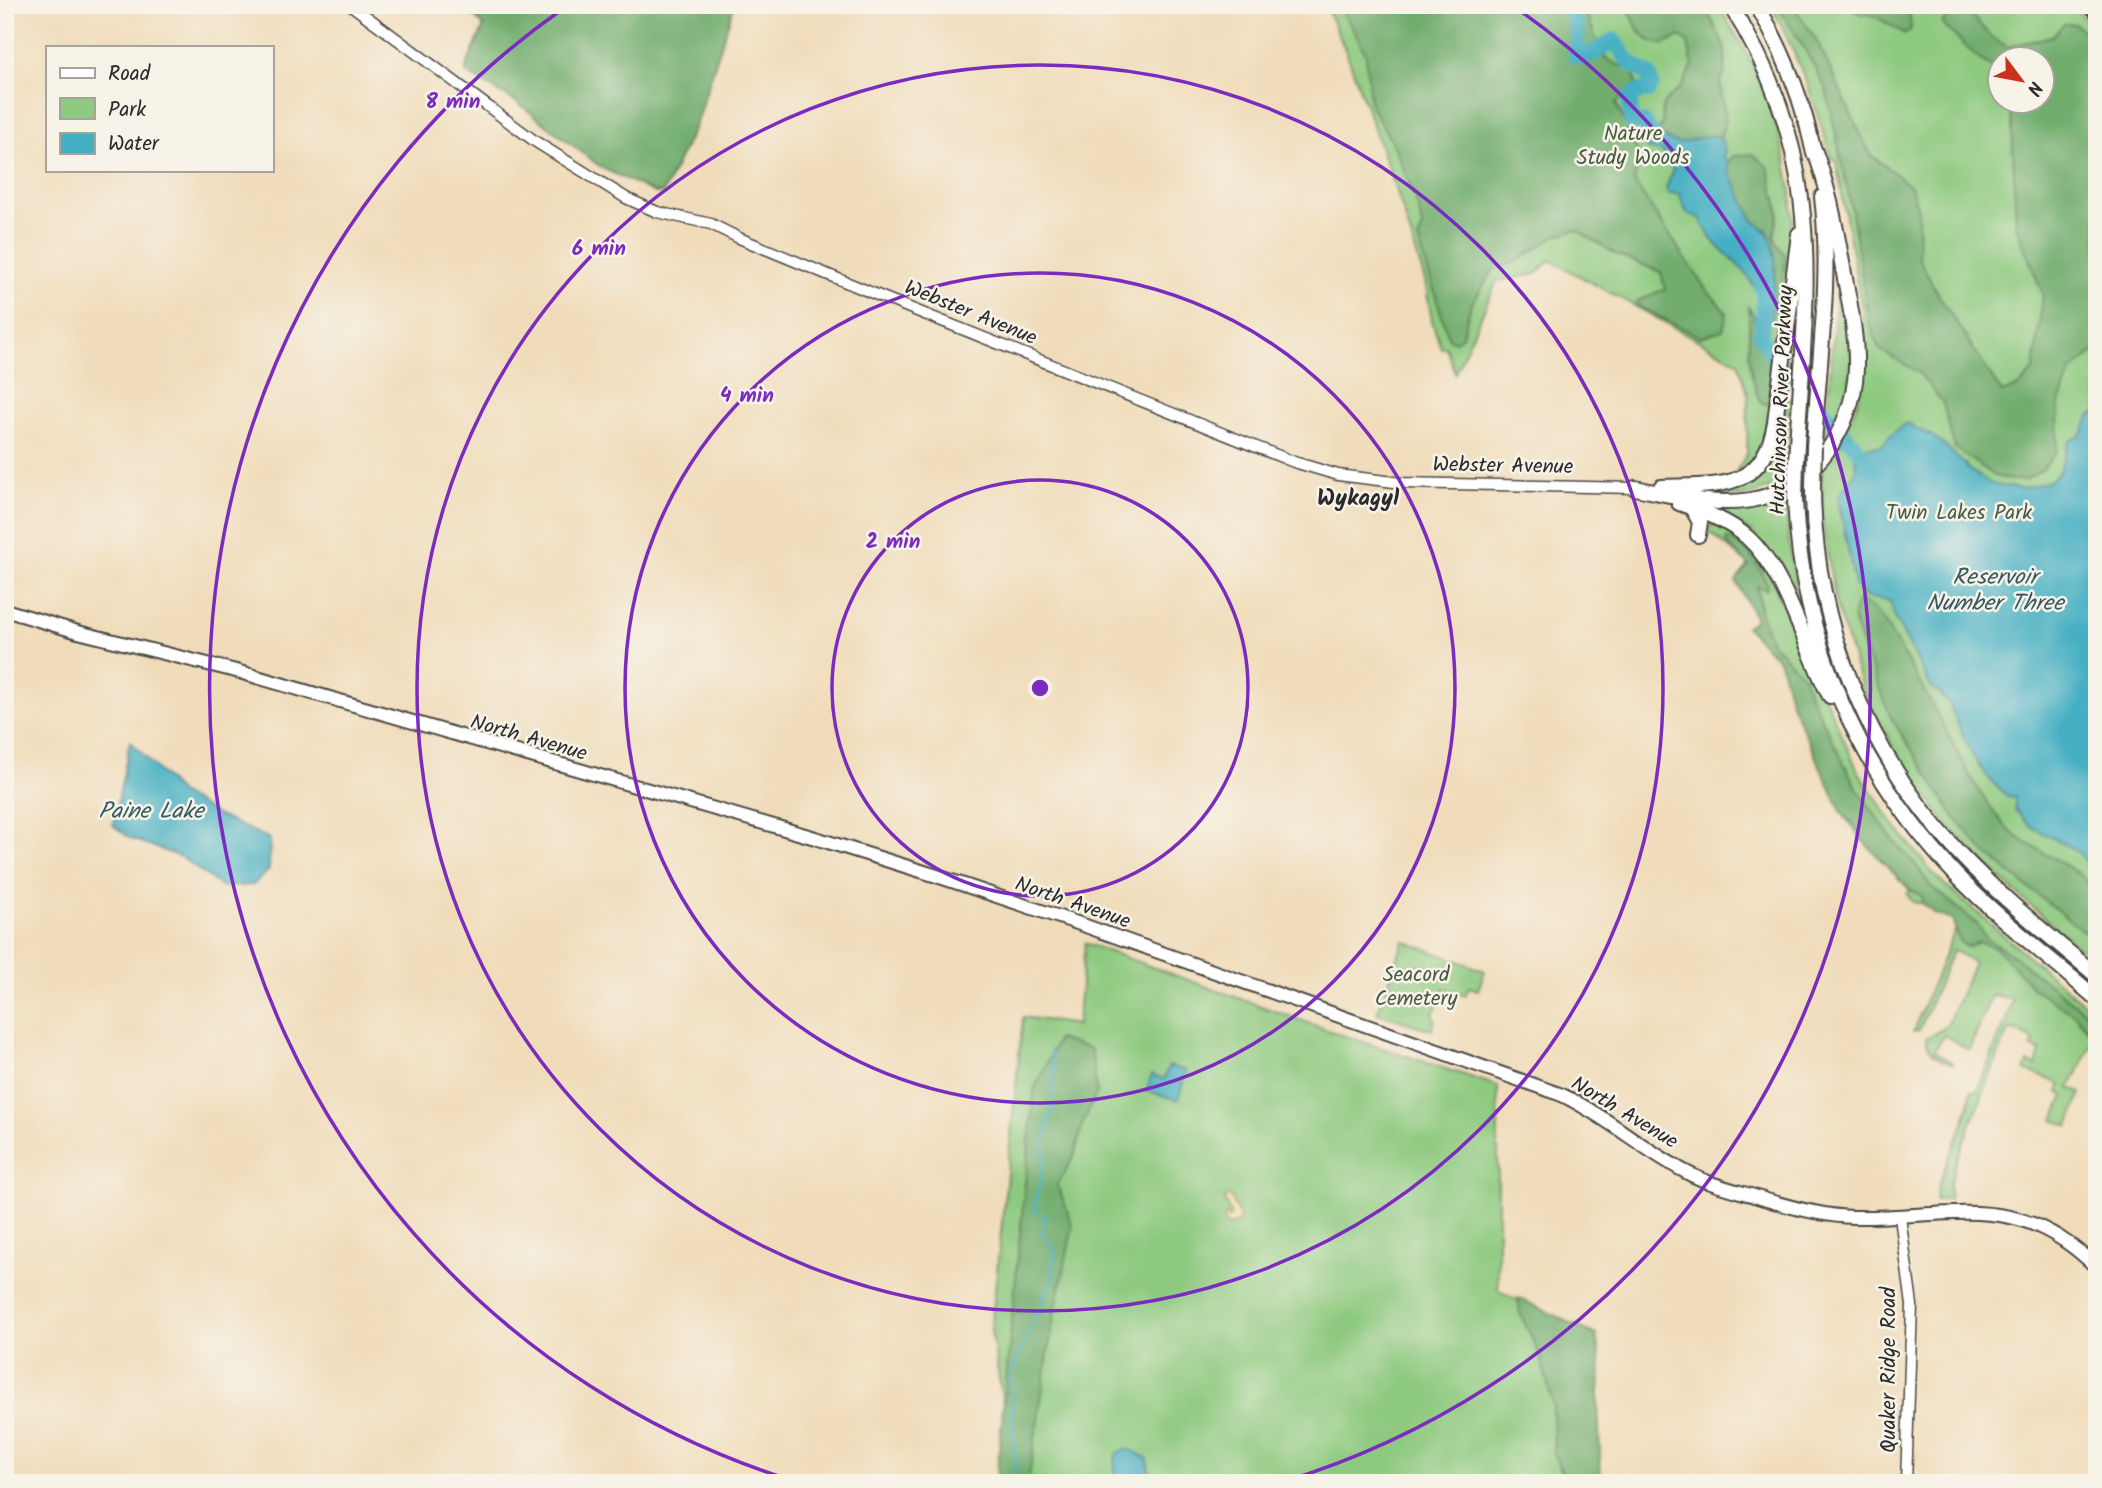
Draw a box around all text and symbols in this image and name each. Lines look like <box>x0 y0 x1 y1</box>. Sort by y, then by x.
legend <box>46 46 273 172</box>
north arrow <box>1986 46 2056 116</box>
text: Road <box>108 58 151 91</box>
text: N <box>2018 75 2050 101</box>
text: 8 min <box>426 86 480 119</box>
text: Park <box>108 94 146 127</box>
park label: Nature Study Woods <box>1576 118 1690 175</box>
text: Water <box>108 128 160 161</box>
text: 6 min <box>572 233 626 266</box>
street label: Webster Avenue <box>899 272 1042 355</box>
street label: Hutchinson River Parkway <box>1762 284 1803 516</box>
text: 4 min <box>720 380 774 413</box>
street label: Webster Avenue <box>1432 449 1574 484</box>
district label: Wykagyl <box>1317 481 1400 517</box>
park label: Twin Lakes Park <box>1886 497 2032 530</box>
text: 2 min <box>866 526 920 559</box>
water label: Reservoir Number Three <box>1926 560 2066 622</box>
centre of rings <box>1028 676 1052 700</box>
street label: North Avenue <box>466 706 591 771</box>
water label: Paine Lake <box>98 794 206 830</box>
street label: North Avenue <box>1010 868 1135 939</box>
park label: Seacord Cemetery <box>1375 959 1457 1016</box>
street label: North Avenue <box>1564 1068 1685 1159</box>
street label: Quaker Ridge Road <box>1873 1287 1906 1453</box>

